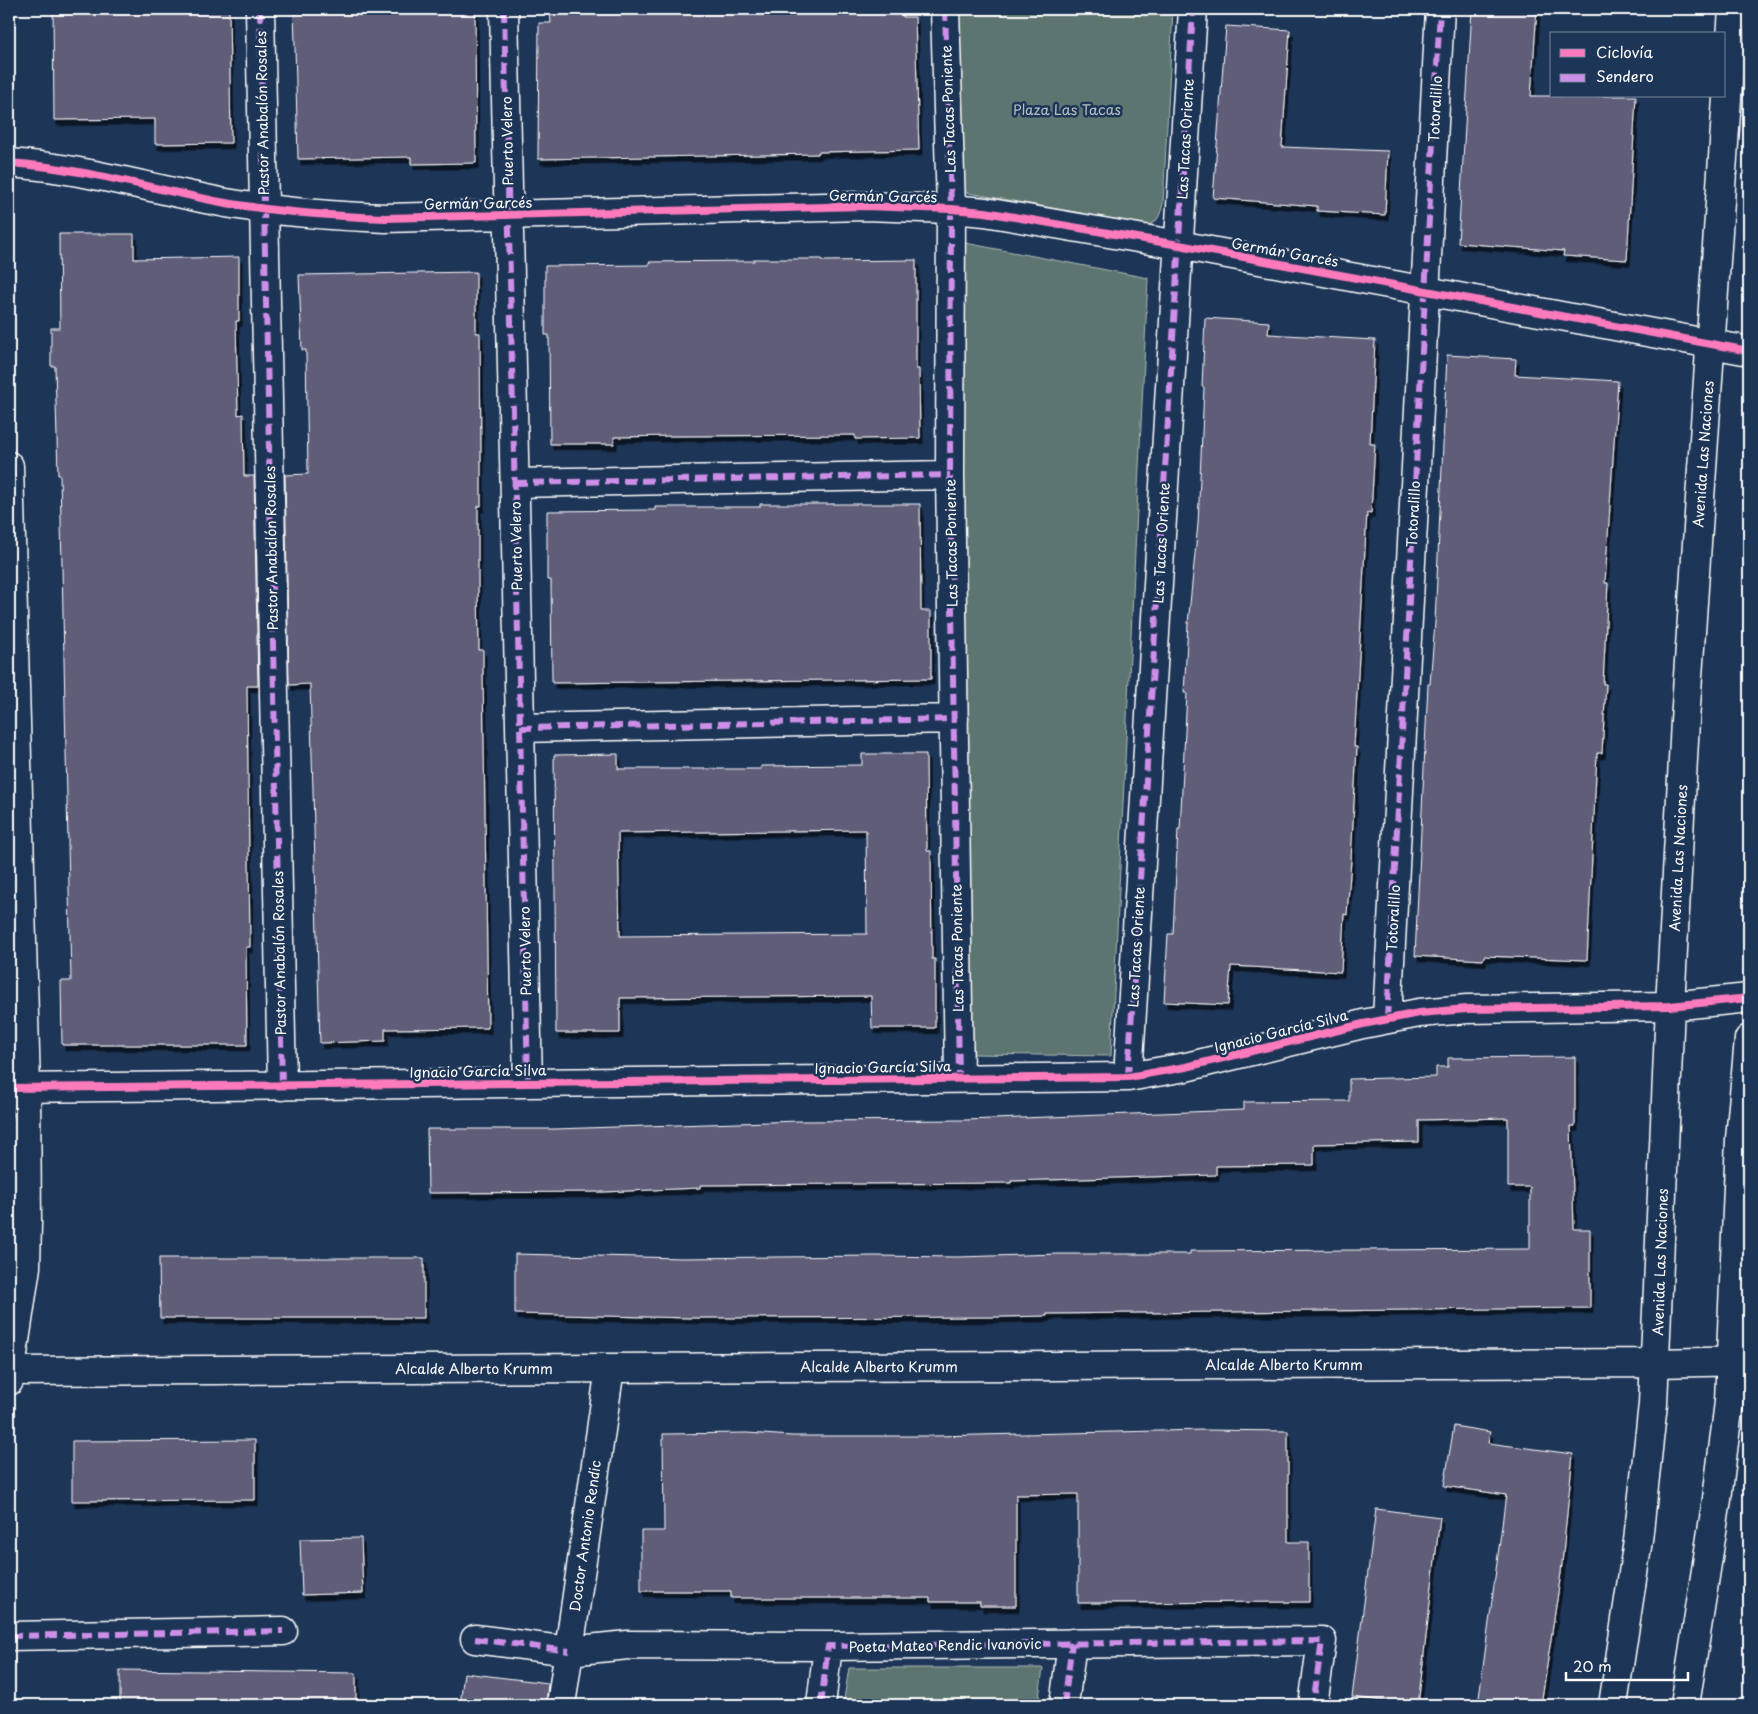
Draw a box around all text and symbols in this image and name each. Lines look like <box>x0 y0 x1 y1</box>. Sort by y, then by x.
street label: Pastor Anabalón Rosales <box>250 30 274 196</box>
legend <box>1550 32 1726 98</box>
text: Ciclovía <box>1596 40 1654 63</box>
street label: Las Tacas Poniente <box>935 44 961 173</box>
text: Sendero <box>1596 64 1654 87</box>
street label: Totoralillo <box>1423 75 1447 143</box>
street label: Las Tacas Oriente <box>1171 78 1199 200</box>
street label: Puerto Velero <box>496 96 518 186</box>
park label: Plaza Las Tacas <box>1013 99 1121 120</box>
street label: Germán Garcés <box>829 185 937 207</box>
street label: Germán Garcés <box>424 192 532 214</box>
street label: Germán Garcés <box>1230 232 1340 272</box>
street label: Avenida Las Naciones <box>1687 380 1719 528</box>
street label: Pastor Anabalón Rosales <box>259 465 283 631</box>
street label: Las Tacas Poniente <box>939 478 963 607</box>
street label: Totoralillo <box>1401 480 1425 548</box>
street label: Las Tacas Oriente <box>1147 482 1175 604</box>
street label: Puerto Velero <box>505 501 527 591</box>
street label: Avenida Las Naciones <box>1664 784 1692 932</box>
street label: Pastor Anabalón Rosales <box>267 870 291 1036</box>
street label: Las Tacas Poniente <box>945 883 969 1012</box>
street label: Totoralillo <box>1381 884 1405 952</box>
street label: Las Tacas Oriente <box>1122 886 1150 1008</box>
street label: Puerto Velero <box>514 906 536 996</box>
street label: Ignacio García Silva <box>1212 1004 1351 1058</box>
street label: Ignacio García Silva <box>814 1055 952 1079</box>
street label: Ignacio García Silva <box>409 1059 547 1083</box>
street label: Avenida Las Naciones <box>1647 1188 1673 1336</box>
street label: Alcalde Alberto Krumm <box>1205 1354 1363 1375</box>
street label: Alcalde Alberto Krumm <box>800 1356 958 1377</box>
street label: Alcalde Alberto Krumm <box>395 1358 553 1379</box>
street label: Doctor Antonio Rendic <box>564 1459 606 1613</box>
street label: Poeta Mateo Rendic Ivanovic <box>848 1633 1042 1657</box>
scale bar <box>1566 1649 1688 1681</box>
text: 20 m <box>1573 1654 1612 1677</box>

